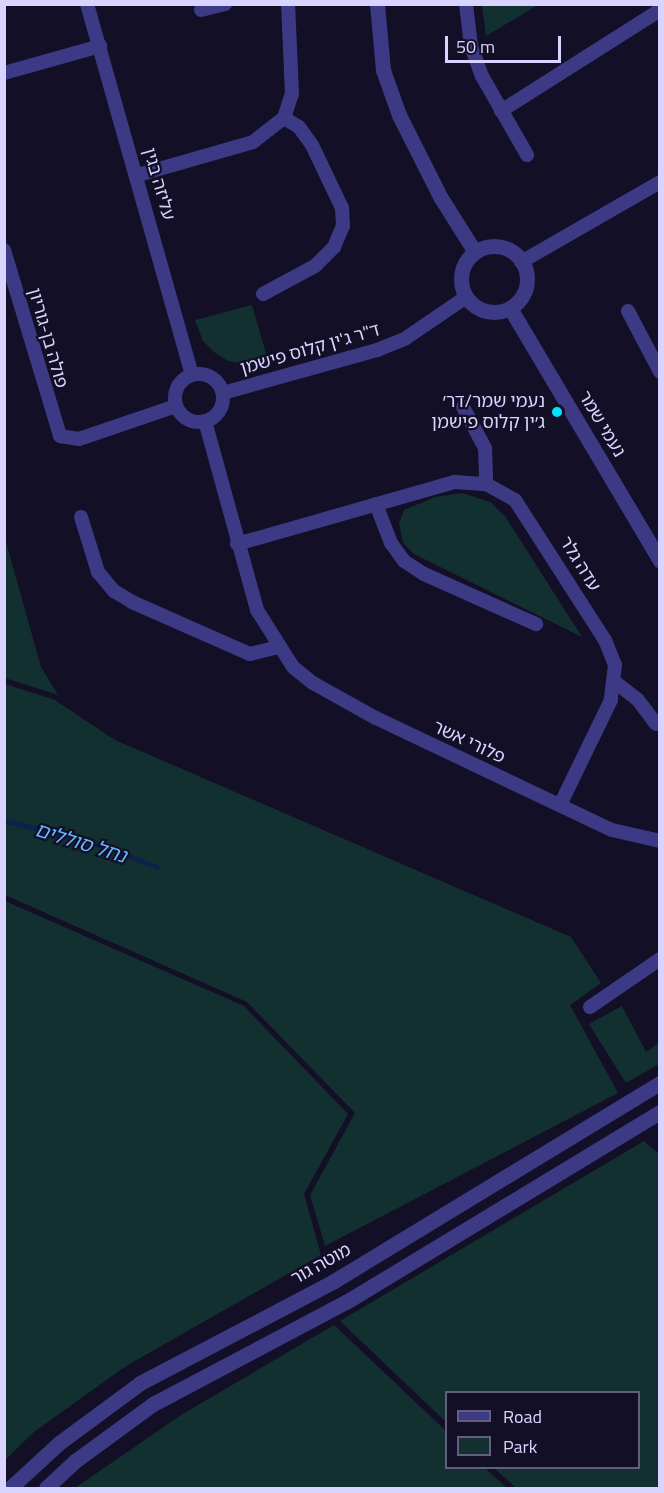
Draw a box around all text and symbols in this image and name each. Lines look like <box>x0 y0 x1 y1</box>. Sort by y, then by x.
scale bar <box>448 24 564 62</box>
text: 50 m <box>456 33 495 60</box>
street label: עליזה בגין <box>138 145 180 223</box>
street label: פולה בן-גוריון <box>23 286 73 390</box>
street label: ד"ר ג'ין קלוס פישמן <box>238 319 382 379</box>
street label: נעמי שמר <box>574 387 630 461</box>
place label: נעמי שמר/דר׳ ג׳ין קלוס פישמן <box>431 391 545 434</box>
marker: נעמי שמר/דר׳ ג׳ין קלוס פישמן <box>550 405 564 419</box>
street label: עדה גלר <box>555 533 605 595</box>
street label: פלורי אשר <box>429 716 509 768</box>
water label: נחל סוללים <box>32 817 130 867</box>
street label: מוטה גור <box>287 1239 355 1289</box>
legend <box>445 1391 640 1469</box>
text: Road <box>503 1403 542 1430</box>
text: Park <box>503 1433 537 1460</box>

